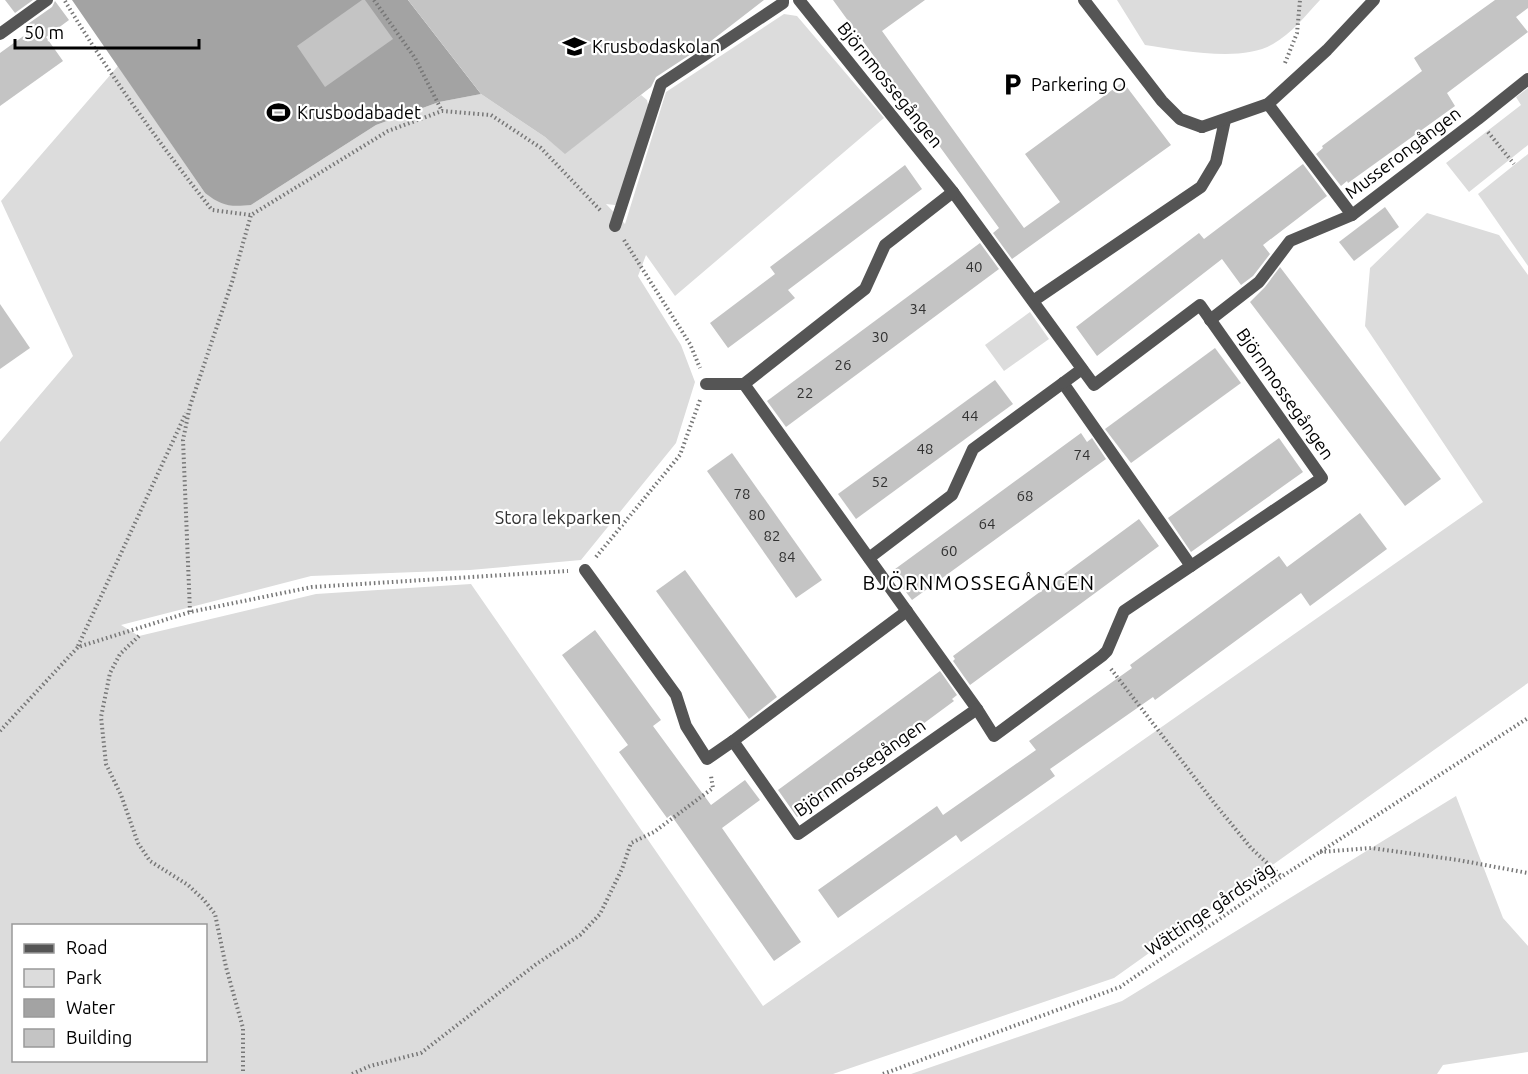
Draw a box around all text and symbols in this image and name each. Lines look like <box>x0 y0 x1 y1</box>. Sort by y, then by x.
scale bar <box>15 12 200 50</box>
street label: Björnmossegången <box>834 18 947 151</box>
text: 50 m <box>24 22 64 42</box>
school or university icon: Krusbodaskolan <box>561 34 587 60</box>
place label: Krusbodaskolan <box>592 36 720 56</box>
parking icon: Parkering O <box>1000 72 1026 98</box>
place label: Parkering O <box>1031 74 1126 94</box>
sports icon: Krusbodabadet <box>266 100 292 126</box>
place label: Krusbodabadet <box>297 102 421 122</box>
street label: Musserongången <box>1341 102 1464 202</box>
house number: 40 <box>966 258 982 275</box>
house number: 34 <box>910 300 926 317</box>
street label: Björnmossegången <box>1233 324 1339 463</box>
house number: 30 <box>872 328 888 345</box>
house number: 26 <box>835 356 851 373</box>
house number: 22 <box>797 384 813 401</box>
house number: 44 <box>962 407 978 424</box>
house number: 48 <box>917 440 933 457</box>
house number: 74 <box>1074 446 1090 463</box>
house number: 52 <box>872 473 888 490</box>
house number: 78 <box>734 485 750 502</box>
house number: 68 <box>1017 487 1033 504</box>
house number: 80 <box>749 506 765 523</box>
park label: Stora lekparken <box>495 507 621 527</box>
house number: 64 <box>979 515 995 532</box>
house number: 82 <box>764 527 780 544</box>
house number: 60 <box>941 542 957 559</box>
house number: 84 <box>779 548 795 565</box>
district label: BJÖRNMOSSEGÅNGEN <box>863 571 1095 594</box>
street label: Björnmossegången <box>790 714 929 820</box>
street label: Wättinge gårdsväg <box>1141 857 1278 959</box>
legend <box>12 924 207 1062</box>
text: Road <box>66 937 108 957</box>
text: Park <box>66 967 102 987</box>
text: Water <box>66 997 116 1017</box>
text: Building <box>66 1027 132 1047</box>

